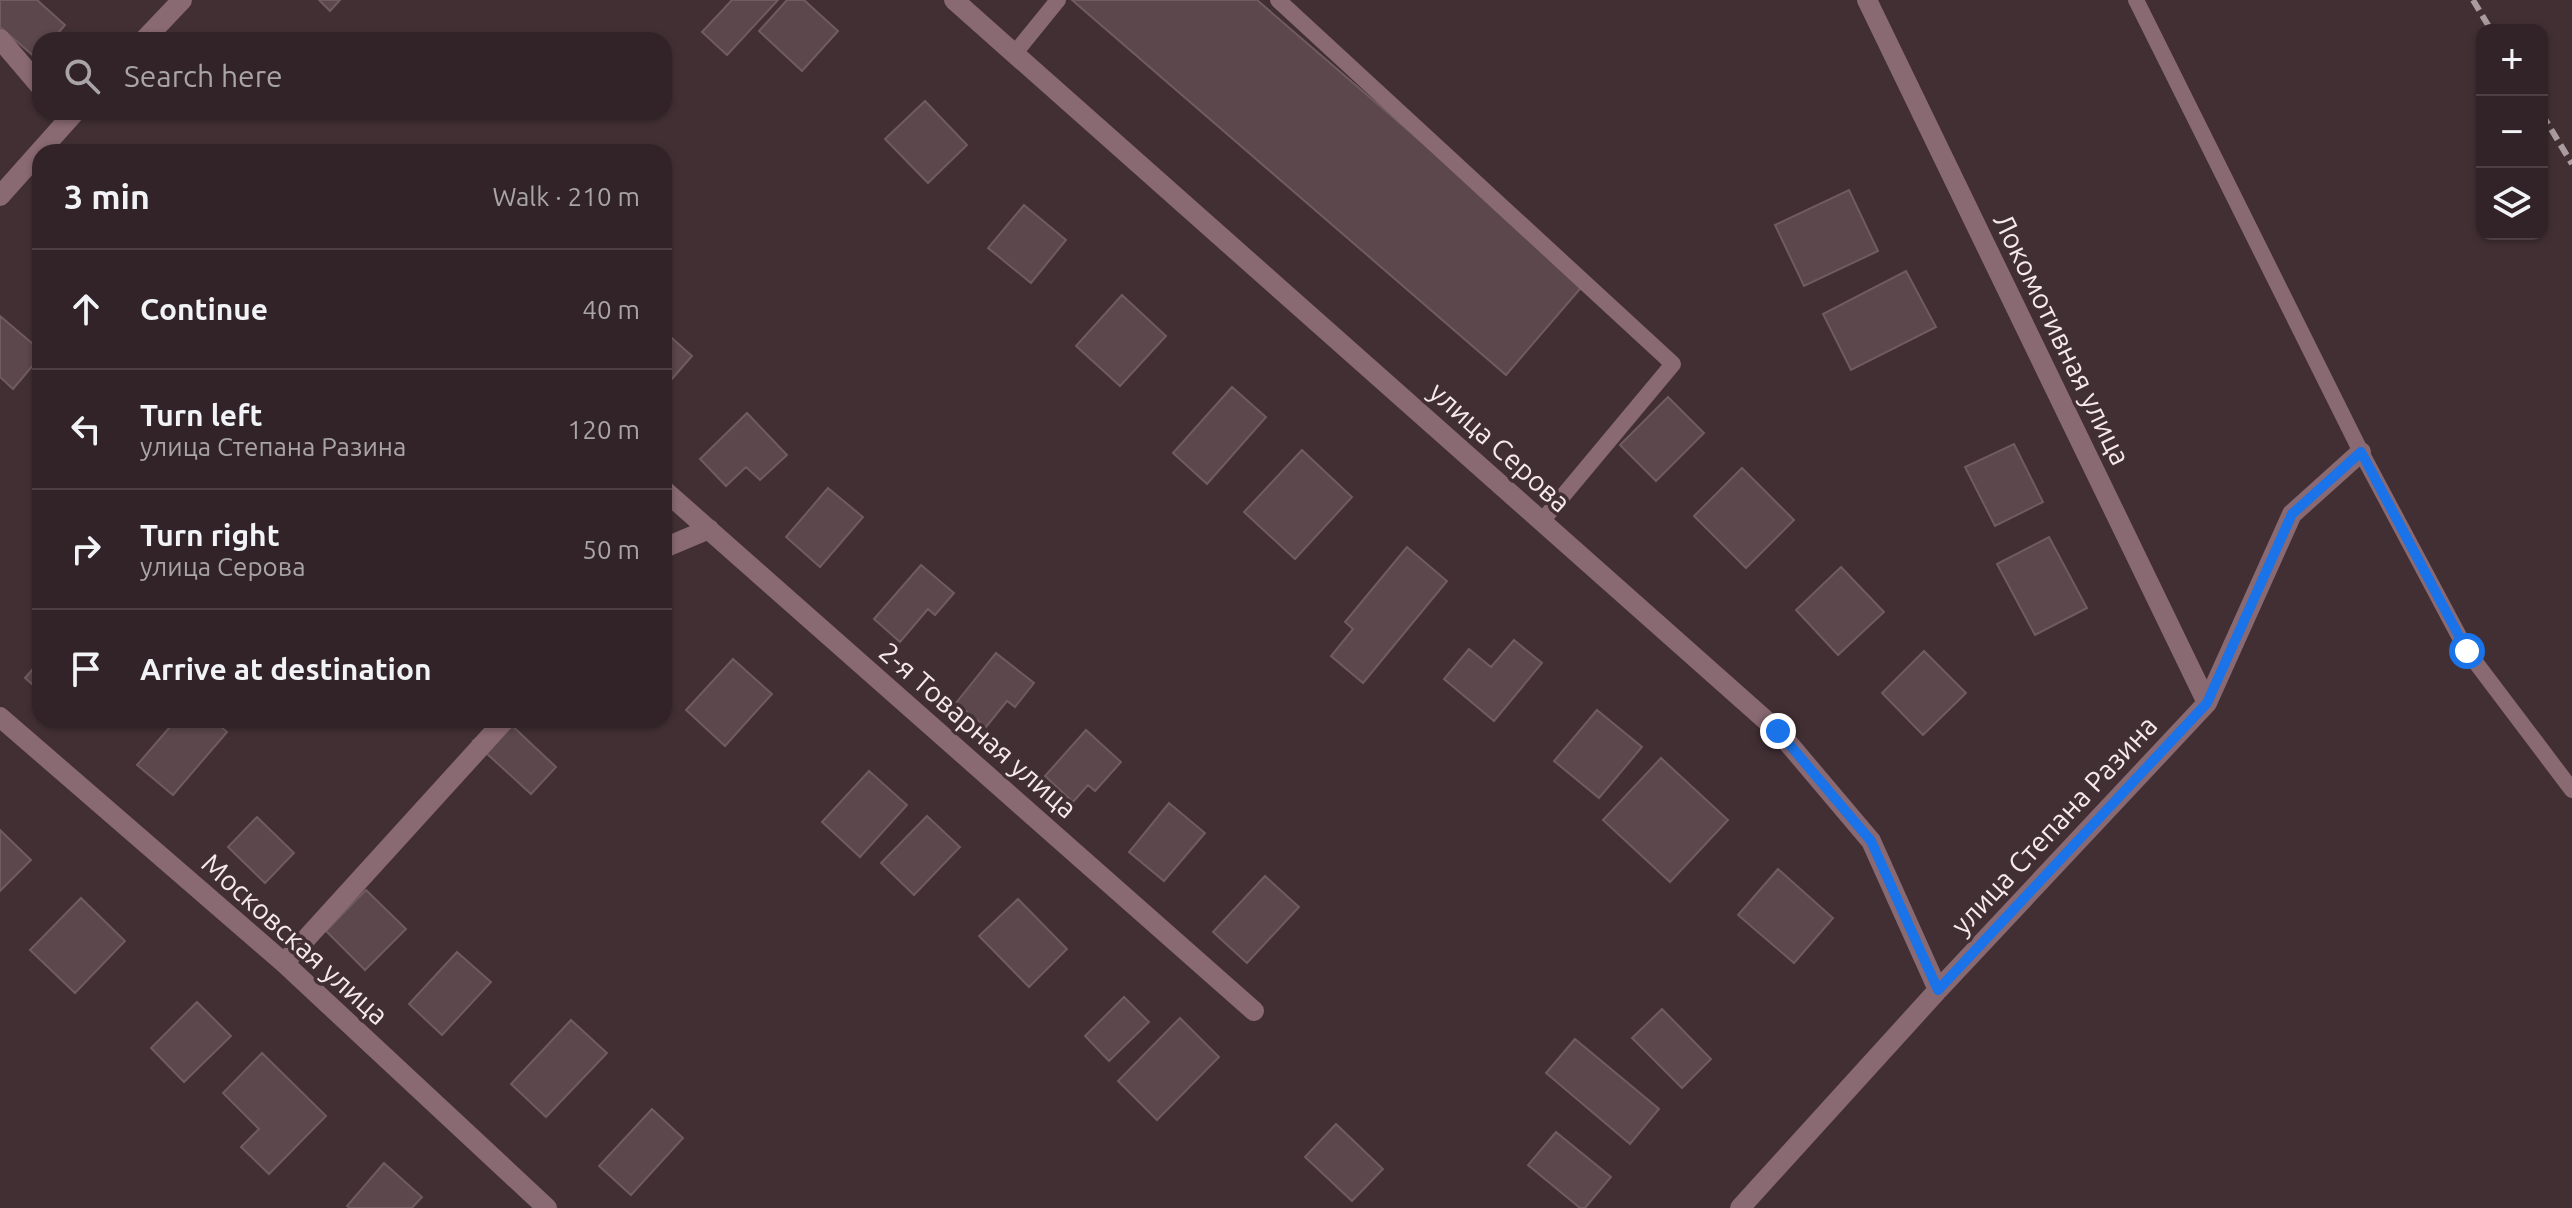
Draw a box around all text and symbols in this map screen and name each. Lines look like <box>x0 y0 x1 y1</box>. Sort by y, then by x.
map controls <box>2476 24 2548 240</box>
button: + <box>2476 24 2548 96</box>
search box <box>32 32 672 120</box>
icon: search <box>60 54 104 98</box>
text: Search here <box>124 59 283 93</box>
button: − <box>2476 96 2548 168</box>
button: layers <box>2476 168 2548 240</box>
text: 3 min <box>64 177 150 215</box>
text: Walk · 210 m <box>492 182 640 211</box>
street label: Локомотивная улица <box>1988 208 2137 470</box>
icon: ahead <box>64 287 108 331</box>
text: Continue <box>140 292 268 326</box>
text: 40 m <box>582 295 640 324</box>
street label: улица Серова <box>1424 375 1577 518</box>
text: Turn left <box>140 398 262 432</box>
icon: left <box>64 407 108 451</box>
text: 120 m <box>568 415 640 444</box>
text: улица Степана Разина <box>140 432 406 461</box>
text: Turn right <box>140 518 280 552</box>
icon: right <box>64 527 108 571</box>
text: 50 m <box>582 535 640 564</box>
text: улица Серова <box>140 552 306 581</box>
route start <box>2449 633 2485 669</box>
street label: 2-я Товарная улица <box>873 636 1083 824</box>
icon: arrive <box>64 647 108 691</box>
text: Arrive at destination <box>140 652 432 686</box>
street label: улица Степана Разина <box>1944 709 2163 940</box>
route end <box>1760 713 1796 749</box>
street label: Московская улица <box>196 847 395 1030</box>

